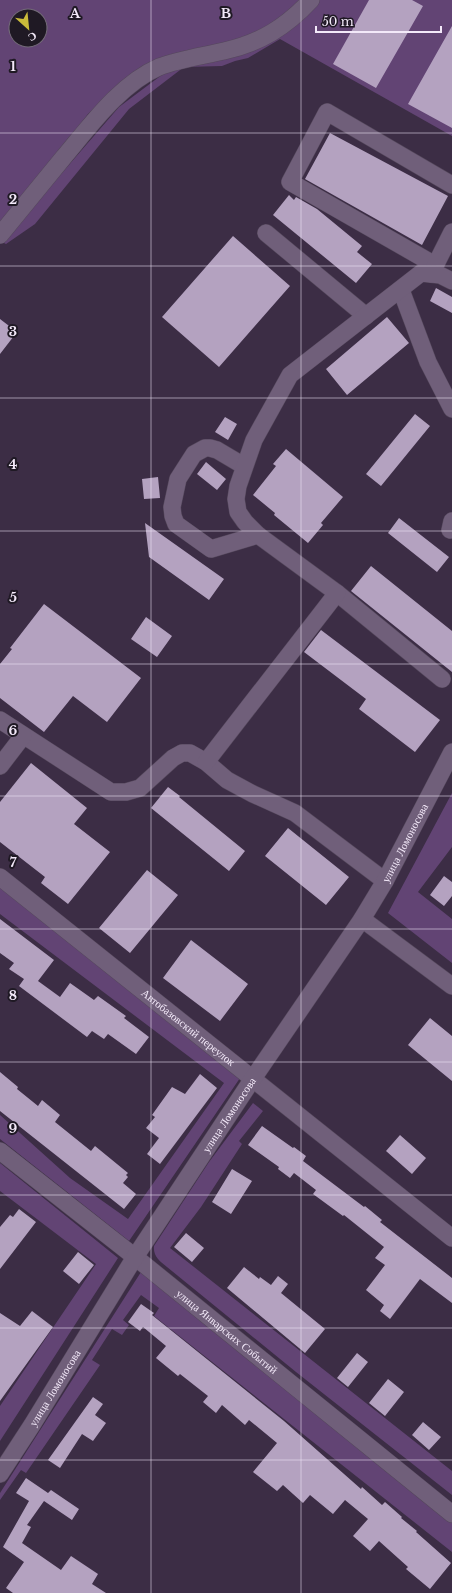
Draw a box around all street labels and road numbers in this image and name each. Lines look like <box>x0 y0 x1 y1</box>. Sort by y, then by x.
street label: улица Ломоносова <box>378 801 431 885</box>
street label: Автобазовский переулок <box>139 986 238 1069</box>
street label: улица Ломоносова <box>199 1074 259 1155</box>
street label: улица Январских Событий <box>173 1286 280 1377</box>
street label: улица Ломоносова <box>26 1347 84 1429</box>

